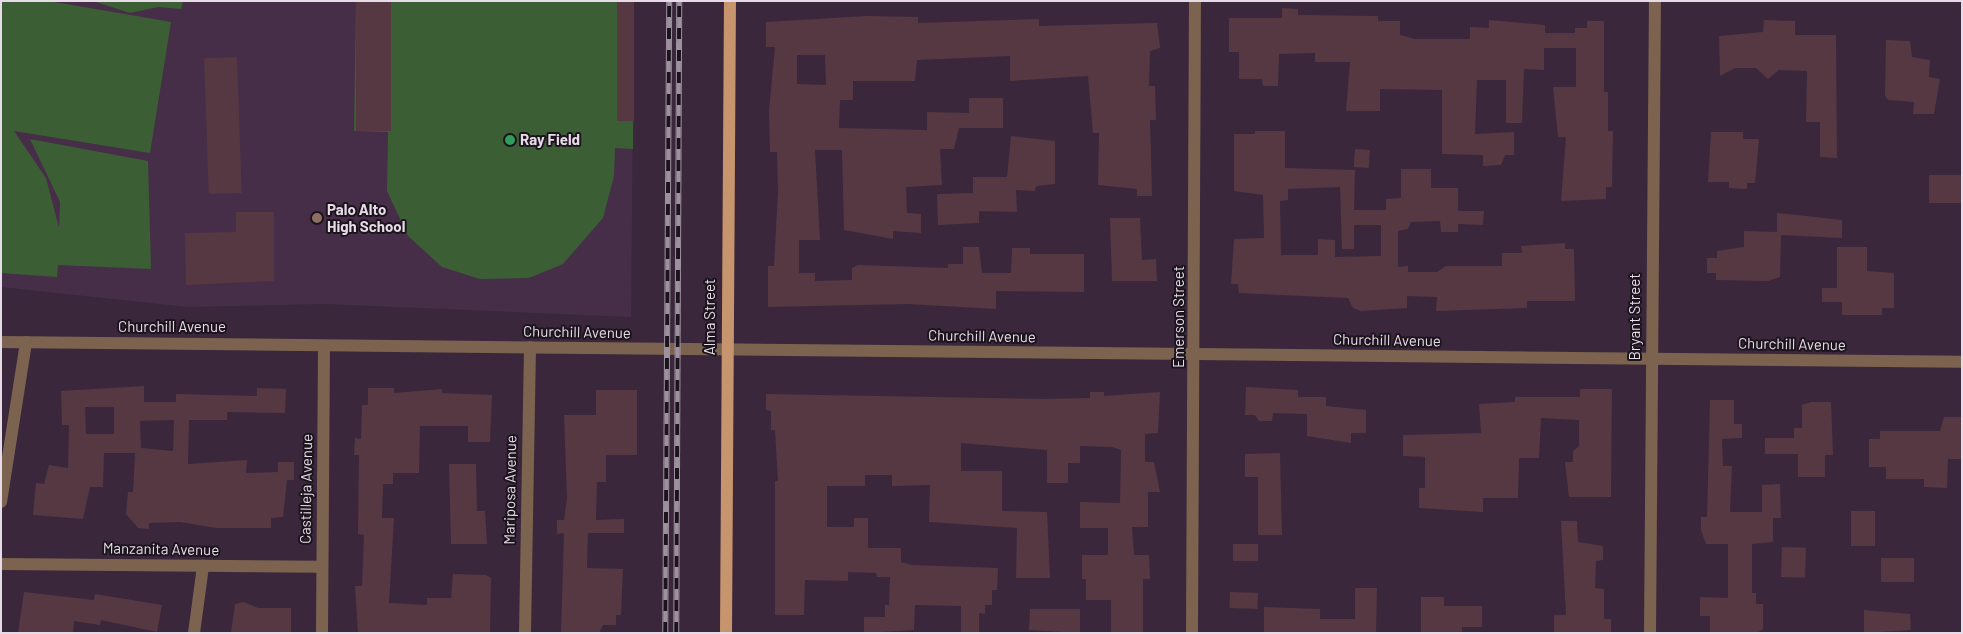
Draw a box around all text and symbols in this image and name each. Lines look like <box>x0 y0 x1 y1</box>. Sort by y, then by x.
place label: Ray Field <box>520 131 580 149</box>
marker: Ray Field <box>504 134 516 146</box>
place label: Palo Alto High School <box>327 200 405 235</box>
marker: Palo Alto High School <box>311 212 323 224</box>
street label: Emerson Street <box>1170 266 1188 368</box>
street label: Bryant Street <box>1626 273 1644 361</box>
street label: Alma Street <box>701 279 719 355</box>
street label: Churchill Avenue <box>118 318 226 336</box>
street label: Churchill Avenue <box>523 322 631 342</box>
street label: Churchill Avenue <box>928 326 1036 346</box>
street label: Churchill Avenue <box>1333 330 1441 350</box>
street label: Churchill Avenue <box>1738 334 1846 354</box>
street label: Castilleja Avenue <box>296 434 316 544</box>
street label: Mariposa Avenue <box>500 435 520 545</box>
street label: Manzanita Avenue <box>103 539 219 559</box>

